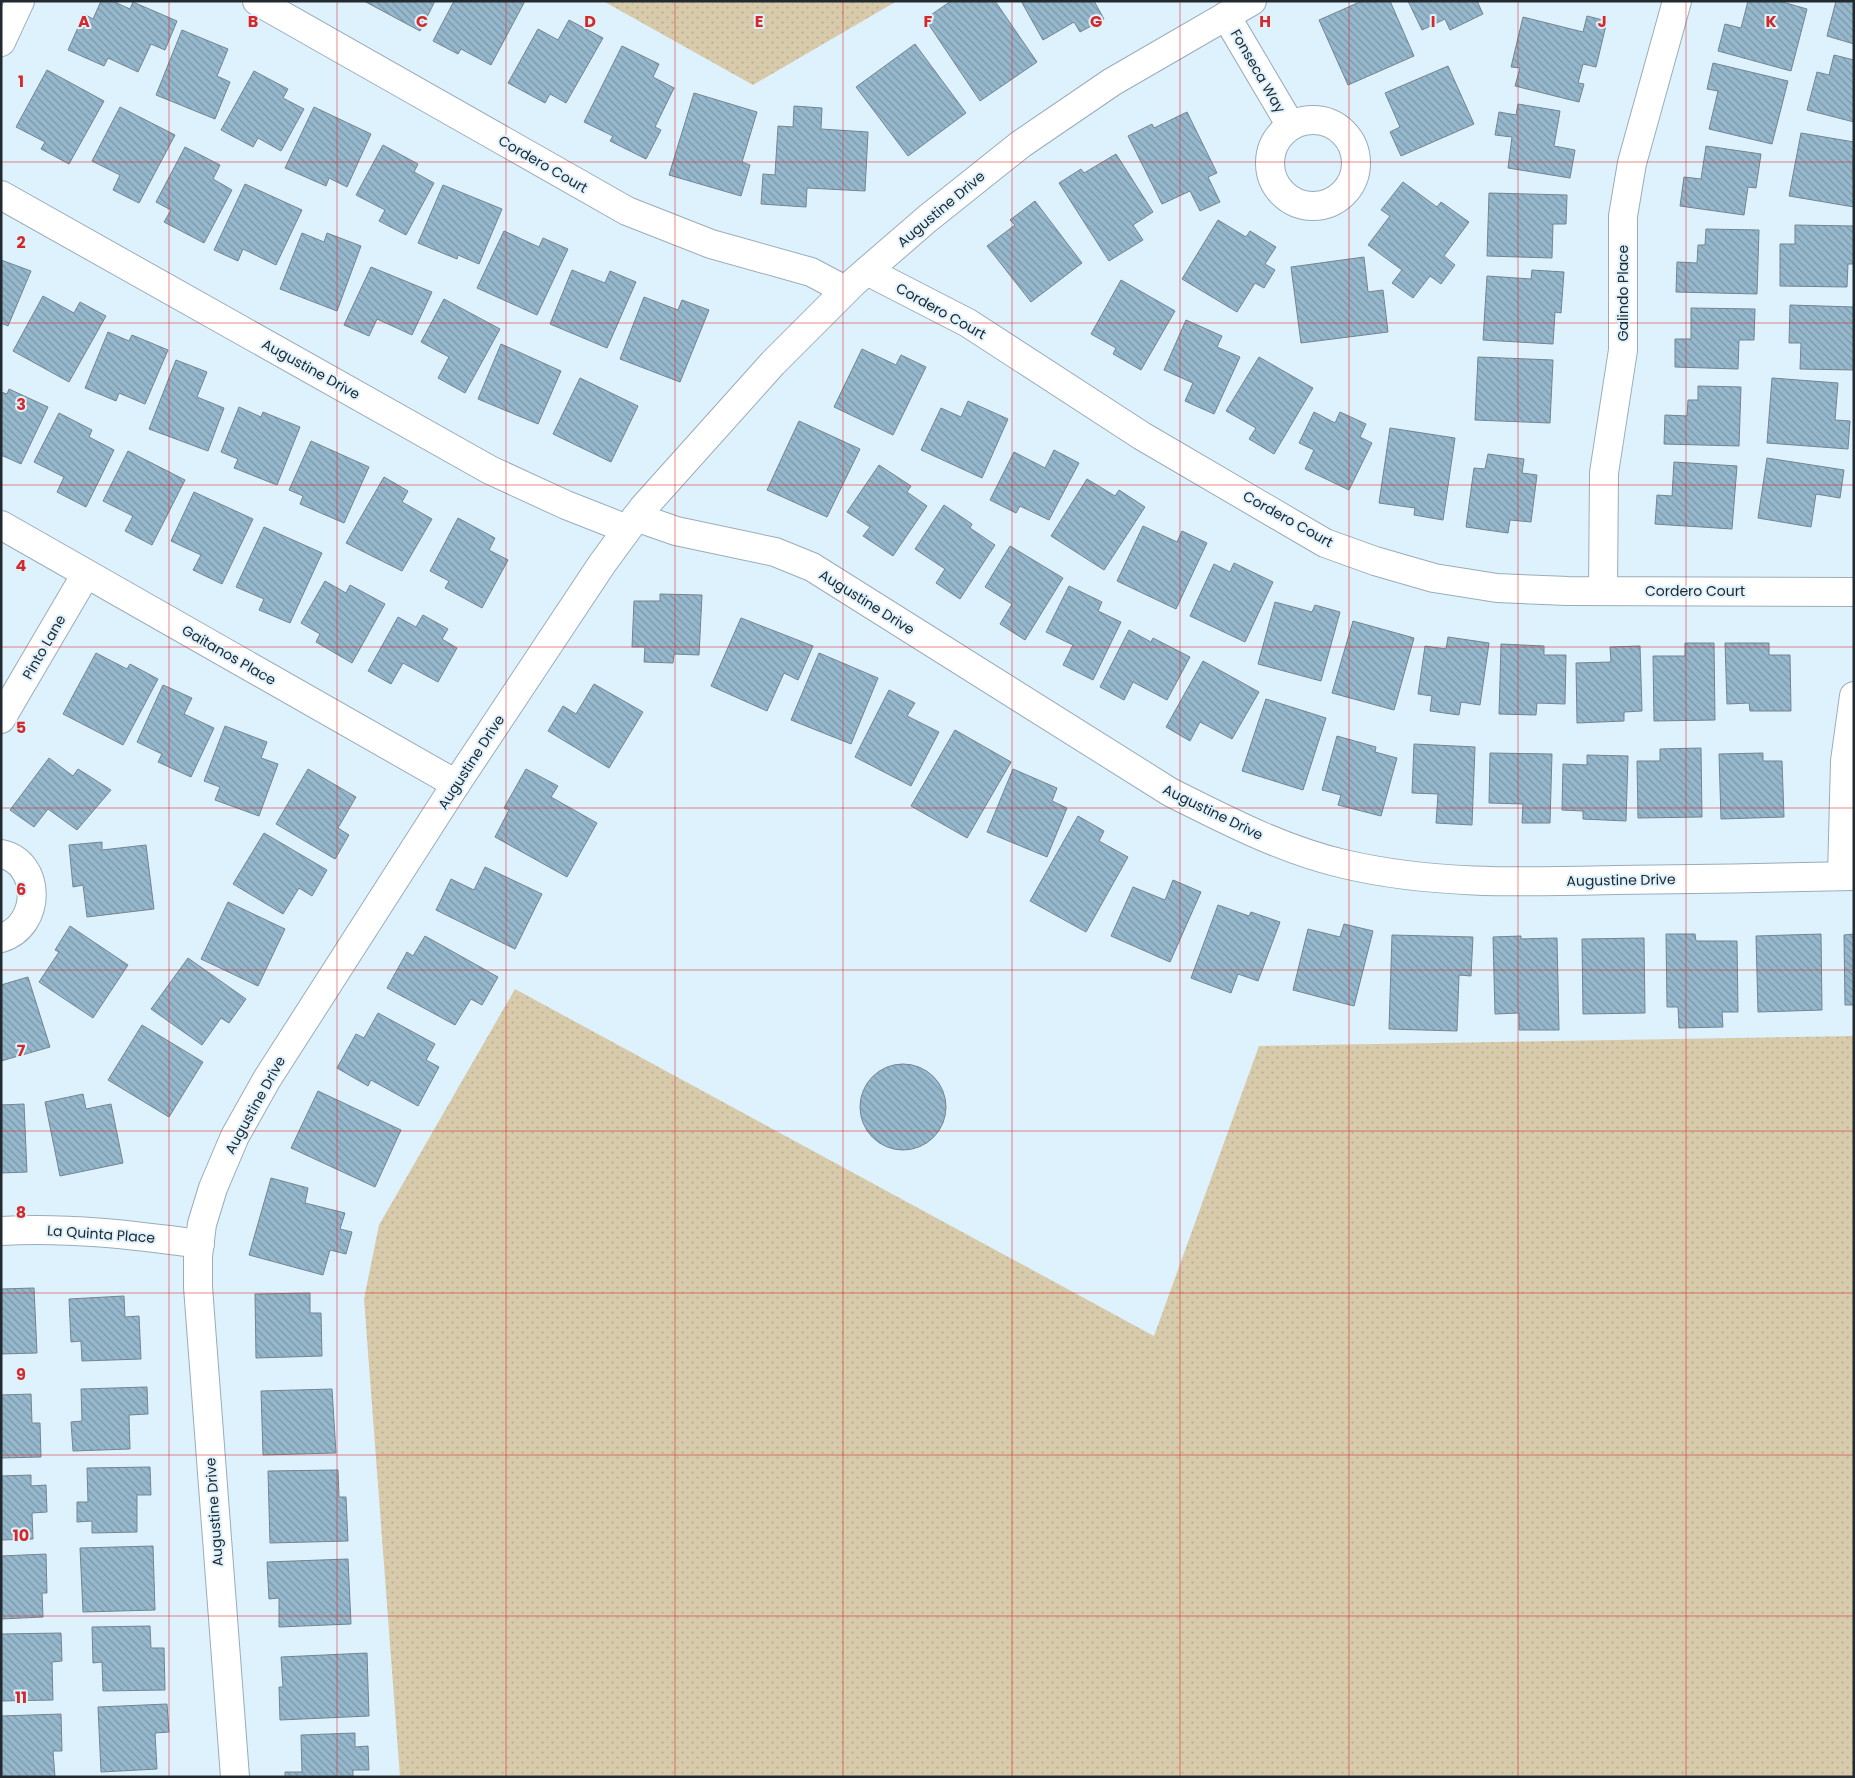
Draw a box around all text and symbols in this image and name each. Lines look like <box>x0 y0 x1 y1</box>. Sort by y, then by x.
text: A <box>78 10 90 33</box>
text: B <box>248 10 258 33</box>
text: C <box>416 10 428 33</box>
text: D <box>584 10 596 33</box>
text: E <box>755 10 763 33</box>
text: F <box>924 10 933 33</box>
text: G <box>1090 10 1102 33</box>
text: H <box>1259 10 1271 33</box>
text: I <box>1431 10 1435 33</box>
text: J <box>1597 10 1607 33</box>
text: K <box>1765 10 1777 33</box>
street label: Fonseca Way <box>1226 25 1290 117</box>
text: 1 <box>18 70 24 93</box>
street label: Cordero Court <box>495 130 591 198</box>
street label: Augustine Drive <box>893 166 989 252</box>
text: 2 <box>16 231 26 254</box>
street label: Galindo Place <box>1613 244 1633 341</box>
street label: Cordero Court <box>892 278 990 344</box>
street label: Augustine Drive <box>258 334 364 404</box>
text: 3 <box>16 393 26 416</box>
street label: Cordero Court <box>1239 486 1337 552</box>
text: 4 <box>16 554 27 577</box>
street label: Augustine Drive <box>815 565 919 640</box>
street label: Cordero Court <box>1645 581 1745 601</box>
street label: Pinto Lane <box>17 611 71 683</box>
street label: Gaitanos Place <box>178 620 280 690</box>
street label: Augustine Drive <box>433 711 509 813</box>
text: 5 <box>16 716 26 739</box>
street label: Augustine Drive <box>1160 779 1267 845</box>
street label: Augustine Drive <box>1566 869 1676 891</box>
text: 6 <box>16 878 26 901</box>
text: 7 <box>17 1039 26 1062</box>
street label: Augustine Drive <box>220 1052 290 1158</box>
text: 8 <box>16 1201 26 1224</box>
street label: La Quinta Place <box>46 1220 156 1248</box>
text: 9 <box>16 1363 26 1386</box>
street label: Augustine Drive <box>200 1457 228 1567</box>
text: 10 <box>13 1524 29 1547</box>
text: 11 <box>15 1686 27 1709</box>

